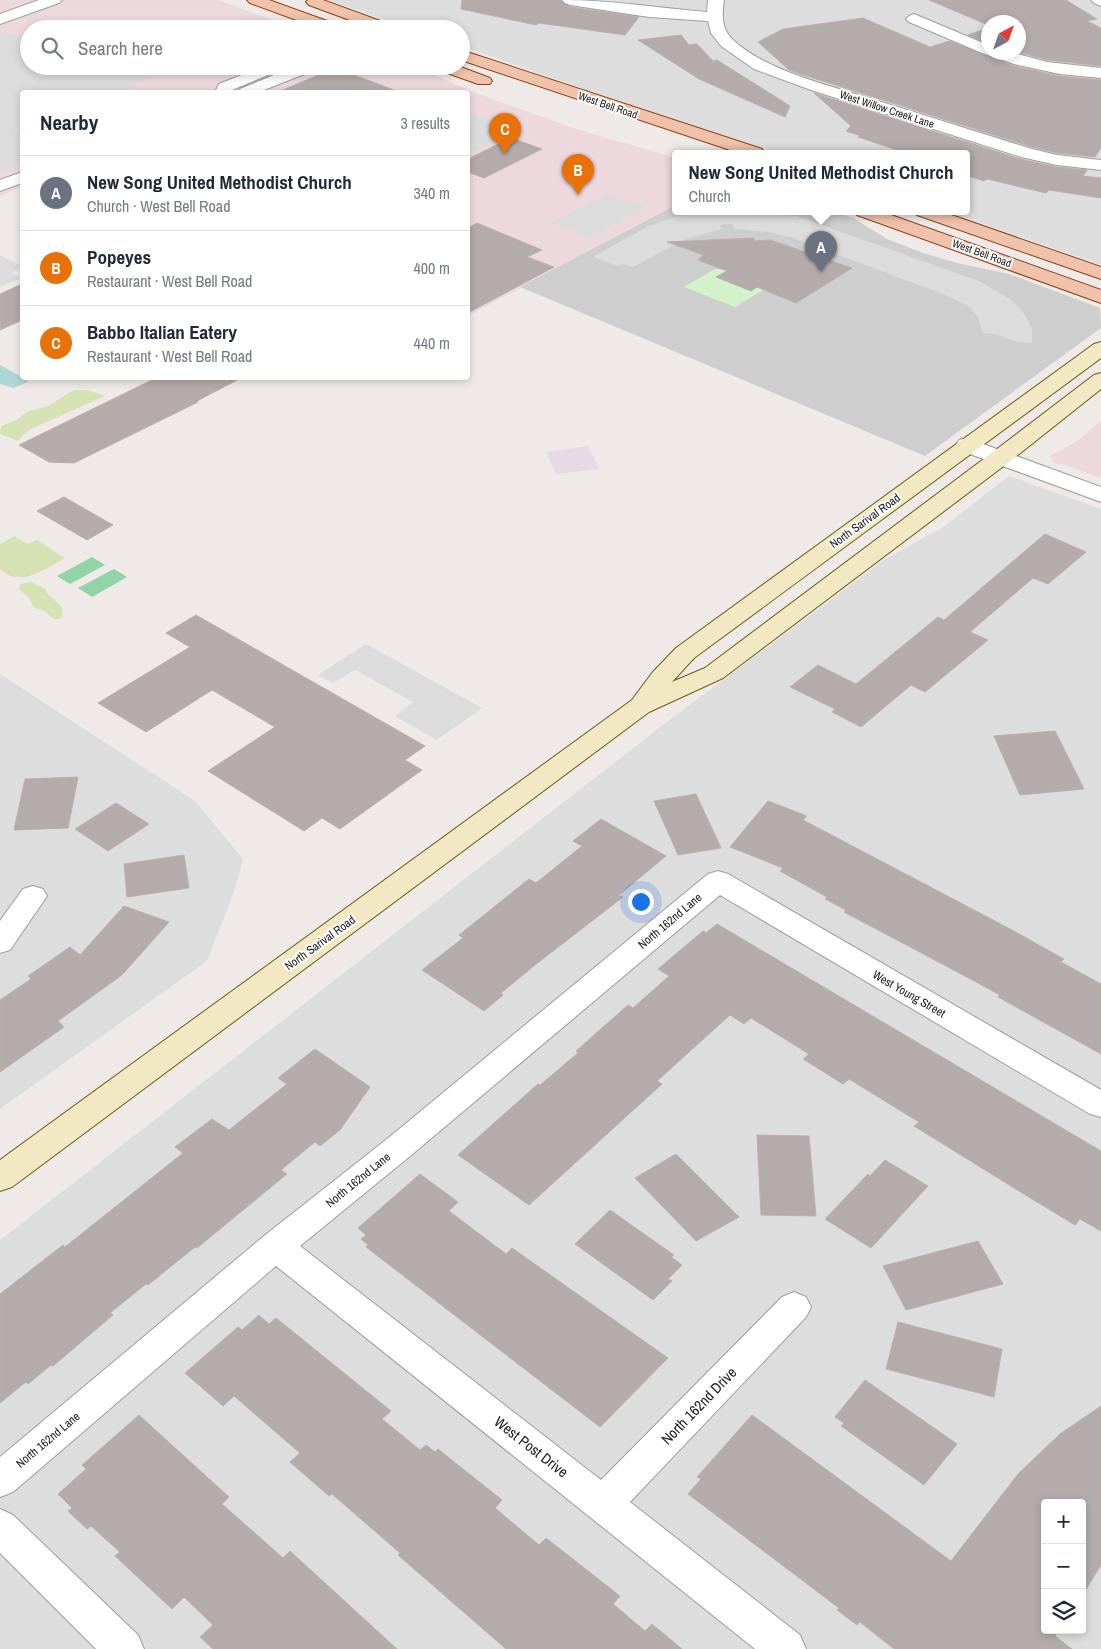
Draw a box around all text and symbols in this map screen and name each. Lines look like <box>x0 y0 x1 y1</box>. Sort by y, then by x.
north arrow <box>981 15 1026 60</box>
search box <box>20 20 470 75</box>
icon: search <box>38 34 66 62</box>
text: Search here <box>78 35 163 61</box>
street label: West Willow Creek Lane <box>838 87 936 131</box>
street label: West Bell Road <box>576 88 640 122</box>
text: Nearby <box>40 108 98 137</box>
text: 3 results <box>400 112 450 134</box>
pin: C <box>489 113 521 154</box>
popup <box>672 150 970 215</box>
pin: B <box>562 154 594 195</box>
text: New Song United Methodist Church <box>689 159 953 185</box>
text: New Song United Methodist Church <box>87 169 352 195</box>
text: A <box>51 182 61 204</box>
text: 340 m <box>414 182 450 204</box>
text: Church <box>689 185 731 207</box>
text: Church · West Bell Road <box>87 195 230 217</box>
pin: A <box>805 231 837 272</box>
street label: West Bell Road <box>950 236 1014 270</box>
text: Popeyes <box>87 244 151 270</box>
text: B <box>51 257 61 279</box>
text: 400 m <box>414 257 450 279</box>
text: Restaurant · West Bell Road <box>87 270 252 292</box>
text: Babbo Italian Eatery <box>87 319 237 345</box>
text: C <box>51 332 61 354</box>
text: 440 m <box>414 332 450 354</box>
text: Restaurant · West Bell Road <box>87 345 252 367</box>
street label: North Sarival Road <box>826 490 904 552</box>
your location <box>628 889 654 915</box>
street label: North 162nd Lane <box>635 890 705 952</box>
street label: North Sarival Road <box>281 912 359 974</box>
street label: West Young Street <box>870 967 949 1021</box>
street label: North 162nd Lane <box>322 1149 394 1211</box>
street label: North 162nd Drive <box>656 1362 741 1449</box>
street label: North 162nd Lane <box>13 1409 83 1471</box>
street label: West Post Drive <box>490 1411 573 1482</box>
map controls <box>1041 1499 1086 1634</box>
button: + <box>1041 1499 1086 1544</box>
button: − <box>1041 1544 1086 1589</box>
button: layers <box>1041 1589 1086 1634</box>

